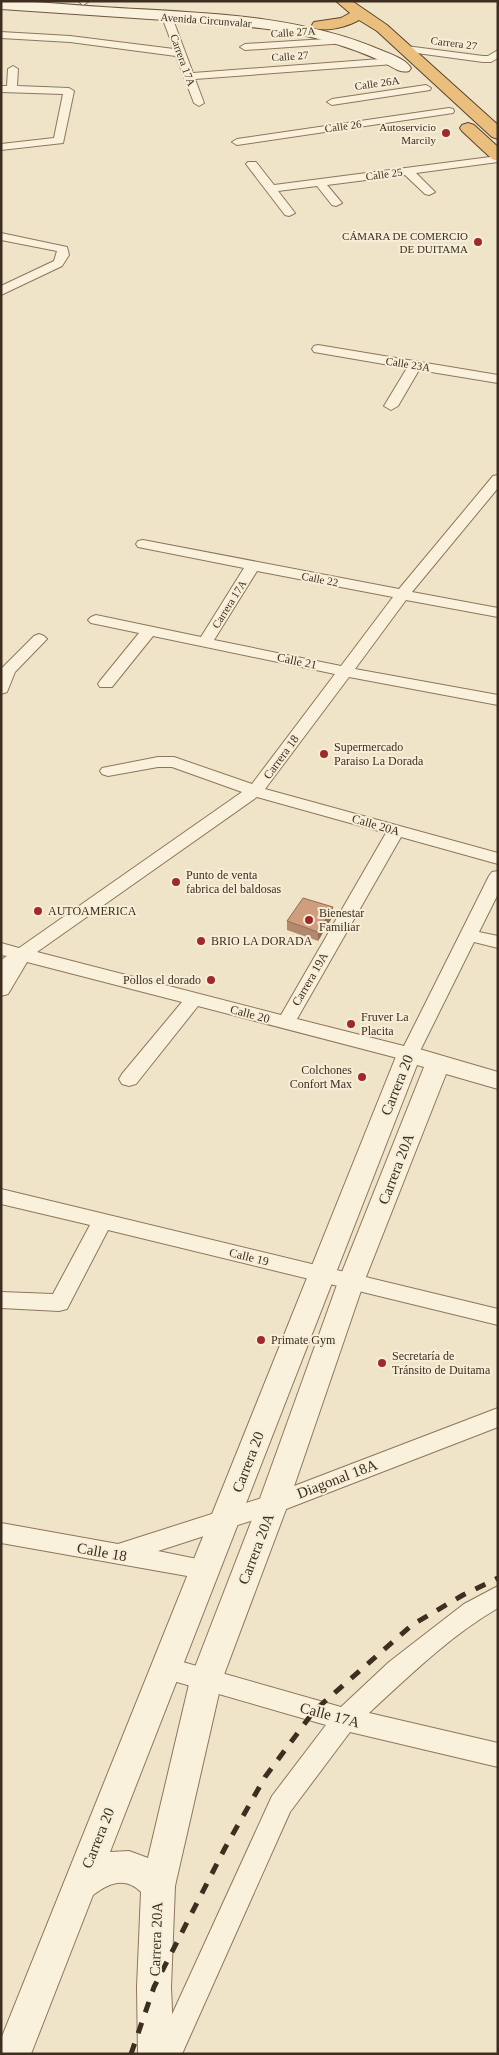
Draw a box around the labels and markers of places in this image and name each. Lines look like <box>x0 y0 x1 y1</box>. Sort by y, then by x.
place label: Autoservicio Marcily <box>379 121 436 146</box>
marker: Autoservicio Marcily <box>440 127 452 139</box>
place label: CÁMARA DE COMERCIO DE DUITAMA <box>342 230 468 255</box>
marker: CÁMARA DE COMERCIO DE DUITAMA <box>472 236 484 248</box>
place label: Supermercado Paraiso La Dorada <box>334 740 424 768</box>
marker: Supermercado Paraiso La Dorada <box>318 748 330 760</box>
place label: Punto de venta fabrica del baldosas <box>186 868 282 896</box>
marker: Punto de venta fabrica del baldosas <box>170 876 182 888</box>
place label: AUTOAMERICA <box>48 904 137 918</box>
marker: AUTOAMERICA <box>32 905 44 917</box>
place label: Bienestar Familiar <box>319 906 364 934</box>
marker: Bienestar Familiar <box>303 914 315 926</box>
place label: BRIO LA DORADA <box>211 934 313 948</box>
marker: BRIO LA DORADA <box>195 935 207 947</box>
place label: Pollos el dorado <box>123 973 201 987</box>
marker: Pollos el dorado <box>205 974 217 986</box>
place label: Fruver La Placita <box>361 1010 409 1038</box>
marker: Fruver La Placita <box>345 1018 357 1030</box>
place label: Colchones Confort Max <box>290 1063 352 1091</box>
marker: Colchones Confort Max <box>356 1071 368 1083</box>
place label: Primate Gym <box>271 1333 336 1347</box>
marker: Primate Gym <box>255 1334 267 1346</box>
place label: Secretaría de Tránsito de Duitama <box>392 1349 491 1377</box>
marker: Secretaría de Tránsito de Duitama <box>376 1357 388 1369</box>

